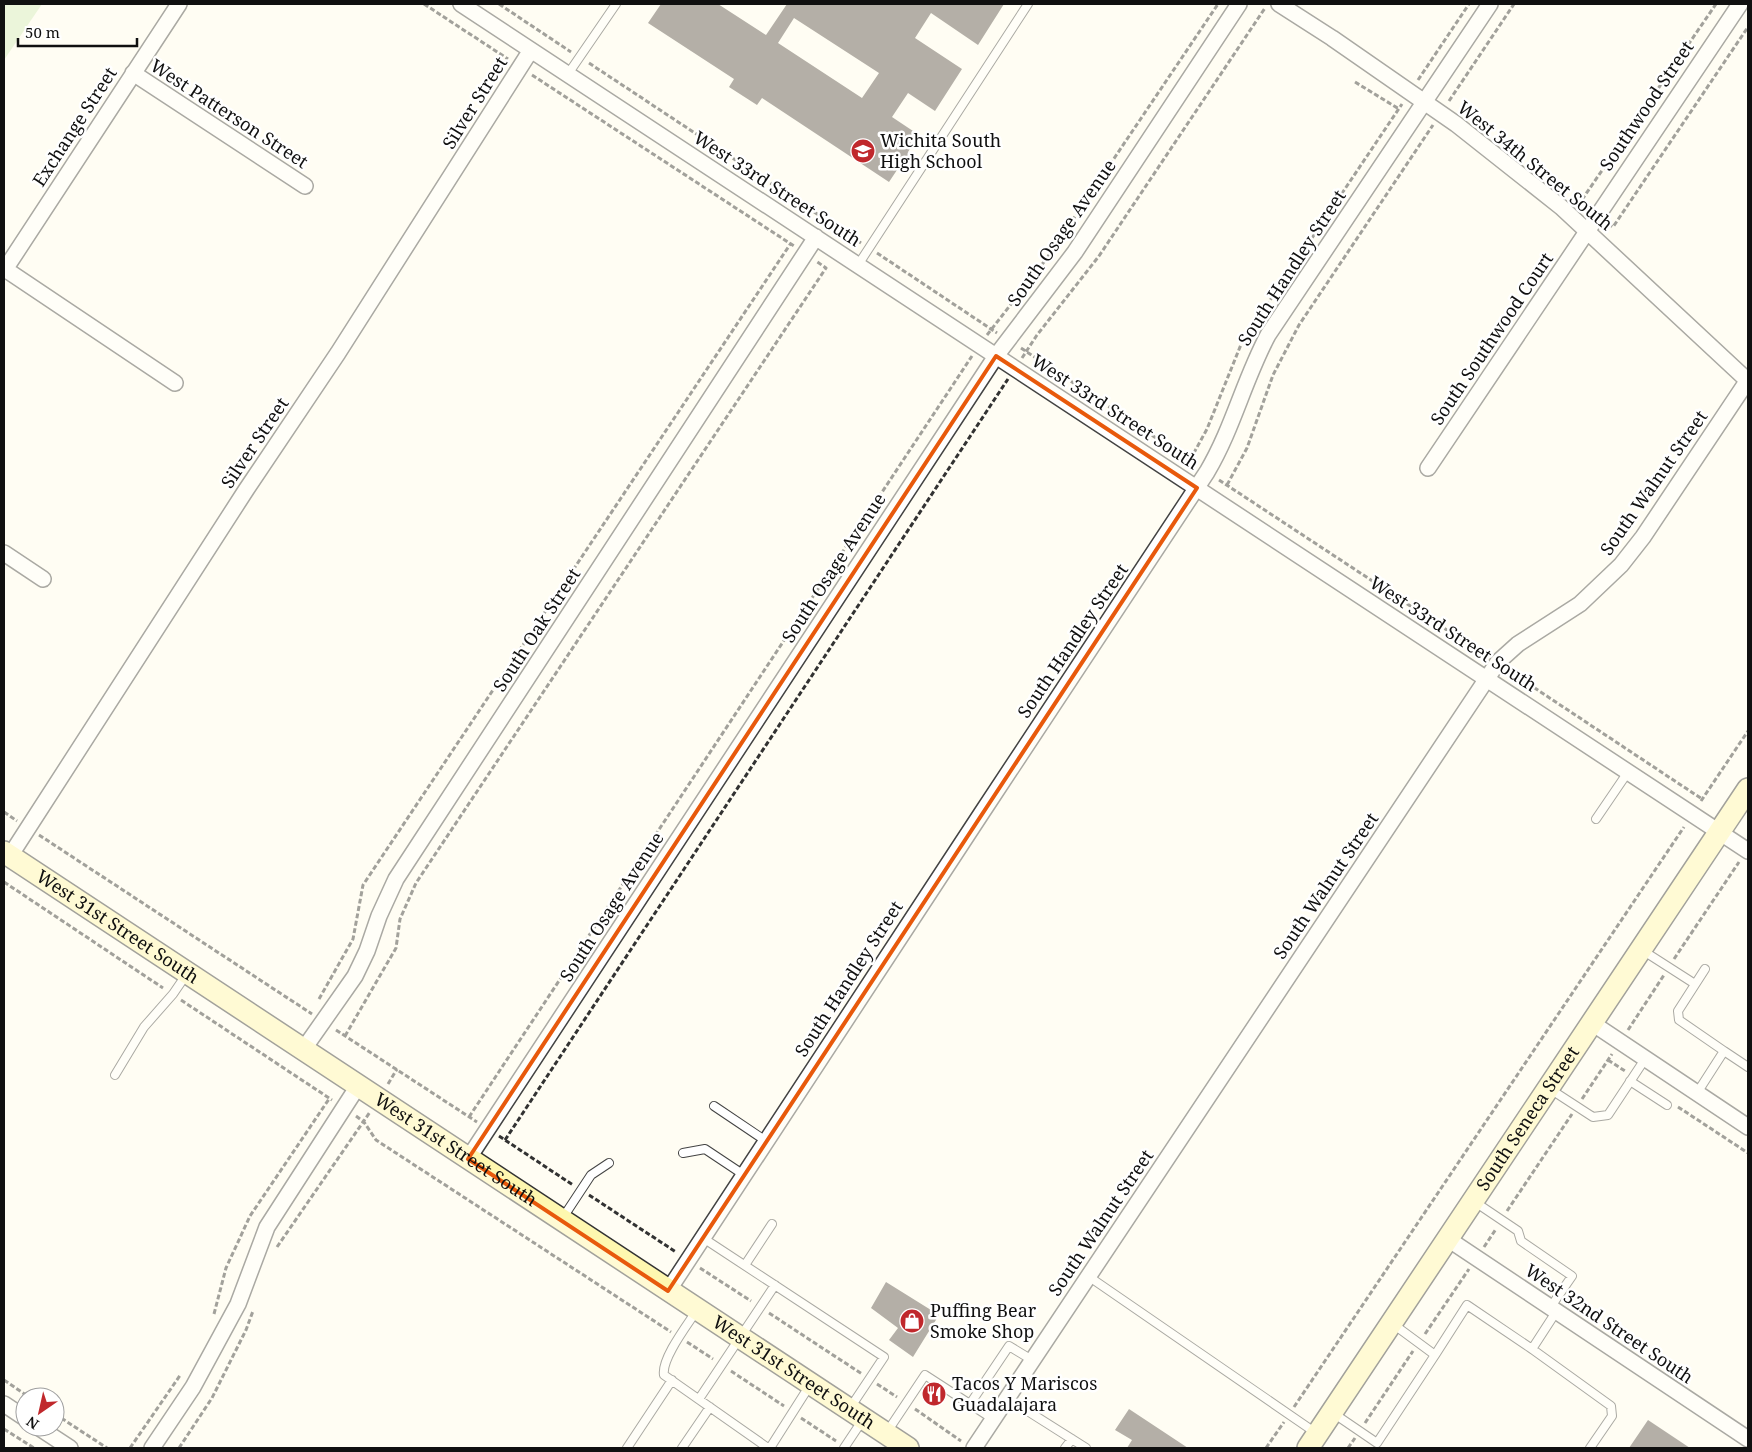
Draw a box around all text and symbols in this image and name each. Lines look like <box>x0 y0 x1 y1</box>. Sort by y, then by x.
scale bar <box>18 15 136 47</box>
text: 50 m <box>25 22 60 42</box>
street label: Southwood Street <box>1594 36 1699 175</box>
street label: Silver Street <box>436 52 512 153</box>
street label: West Patterson Street <box>146 53 313 173</box>
street label: Exchange Street <box>27 62 122 191</box>
street label: West 34th Street South <box>1453 95 1618 235</box>
street label: West 33rd Street South <box>689 125 866 251</box>
place label: Wichita South High School <box>880 128 1001 173</box>
school or university icon: Wichita South High School <box>850 138 876 164</box>
street label: South Osage Avenue <box>1001 154 1121 311</box>
street label: South Handley Street <box>1232 185 1351 350</box>
street label: South Southwood Court <box>1424 248 1558 429</box>
street label: West 33rd Street South <box>1027 348 1204 474</box>
street label: Silver Street <box>215 392 293 492</box>
street label: South Walnut Street <box>1594 405 1712 560</box>
street label: South Osage Avenue <box>776 488 891 647</box>
street label: South Handley Street <box>1012 559 1133 722</box>
street label: South Oak Street <box>487 563 585 696</box>
street label: West 33rd Street South <box>1365 570 1542 696</box>
street label: South Walnut Street <box>1267 808 1383 963</box>
street label: South Osage Avenue <box>554 827 669 986</box>
street label: West 31st Street South <box>32 864 204 988</box>
street label: South Handley Street <box>789 896 908 1061</box>
street label: South Seneca Street <box>1470 1041 1584 1195</box>
street label: West 31st Street South <box>370 1087 542 1211</box>
street label: South Walnut Street <box>1042 1145 1158 1300</box>
street label: West 32nd Street South <box>1521 1258 1698 1389</box>
place label: Puffing Bear Smoke Shop <box>930 1298 1037 1343</box>
shop icon: Puffing Bear Smoke Shop <box>899 1308 925 1334</box>
street label: West 31st Street South <box>708 1310 880 1434</box>
place label: Tacos Y Mariscos Guadalajara <box>952 1371 1097 1416</box>
restaurant icon: Tacos Y Mariscos Guadalajara <box>921 1381 947 1407</box>
north arrow <box>15 1387 65 1437</box>
text: N <box>23 1412 42 1434</box>

